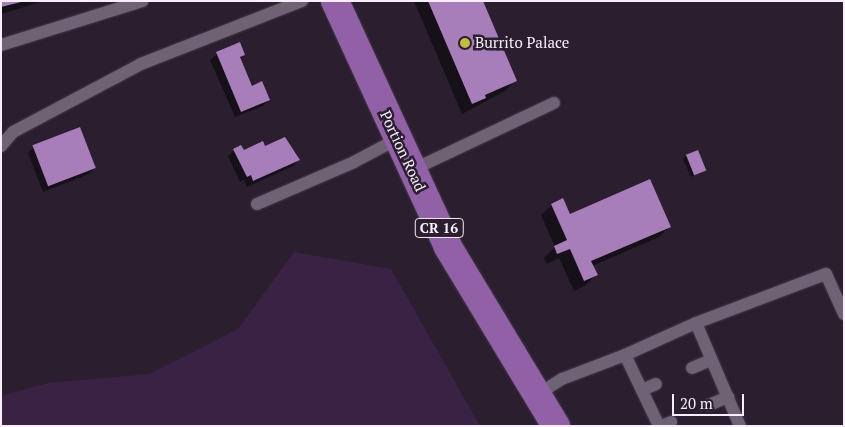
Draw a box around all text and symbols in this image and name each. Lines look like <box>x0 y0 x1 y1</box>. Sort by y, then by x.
place label: Burrito Palace <box>475 34 569 52</box>
marker: Burrito Palace <box>459 37 471 49</box>
street label: Portion Road <box>376 108 430 194</box>
road number: CR 16 <box>414 217 464 240</box>
scale bar <box>675 384 748 416</box>
text: 20 m <box>680 393 713 413</box>

